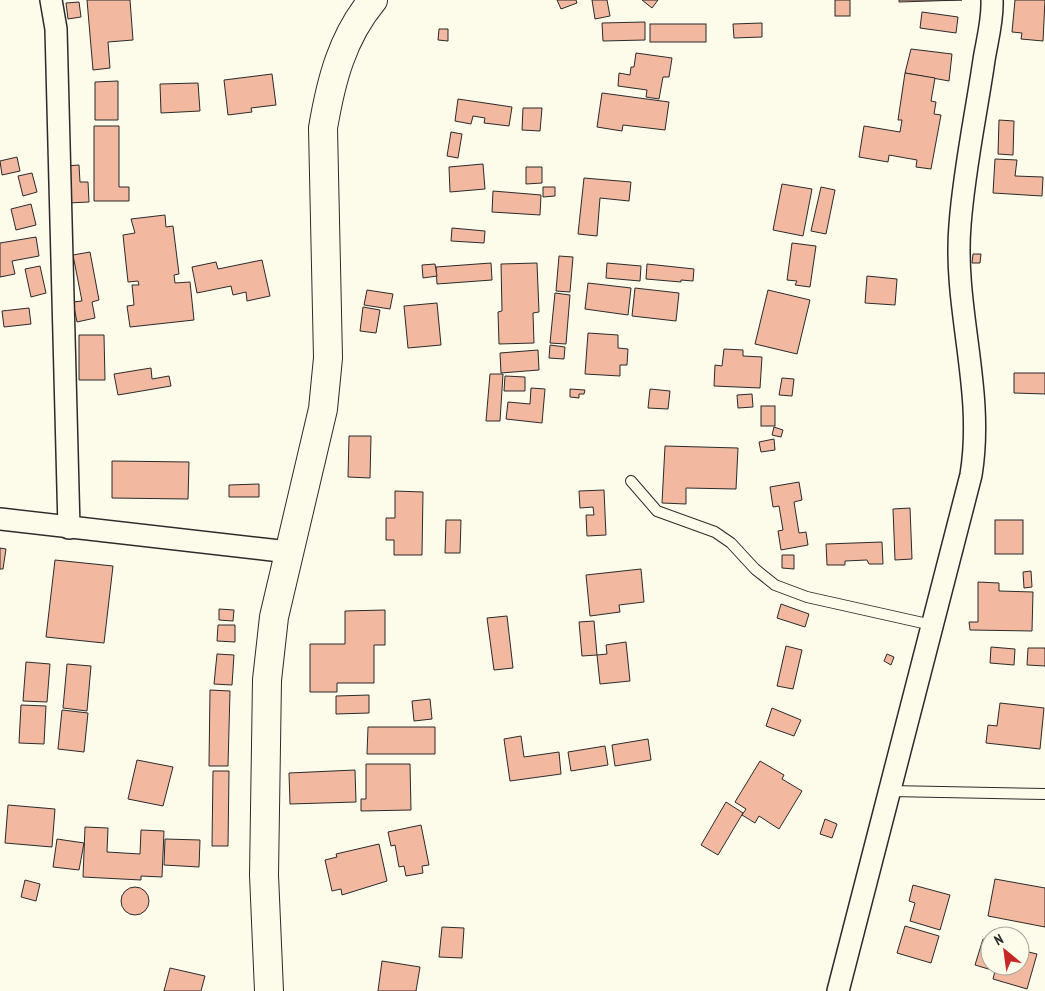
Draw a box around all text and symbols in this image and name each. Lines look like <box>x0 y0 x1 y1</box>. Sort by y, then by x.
north arrow <box>980 926 1030 976</box>
text: N <box>991 930 1006 949</box>

